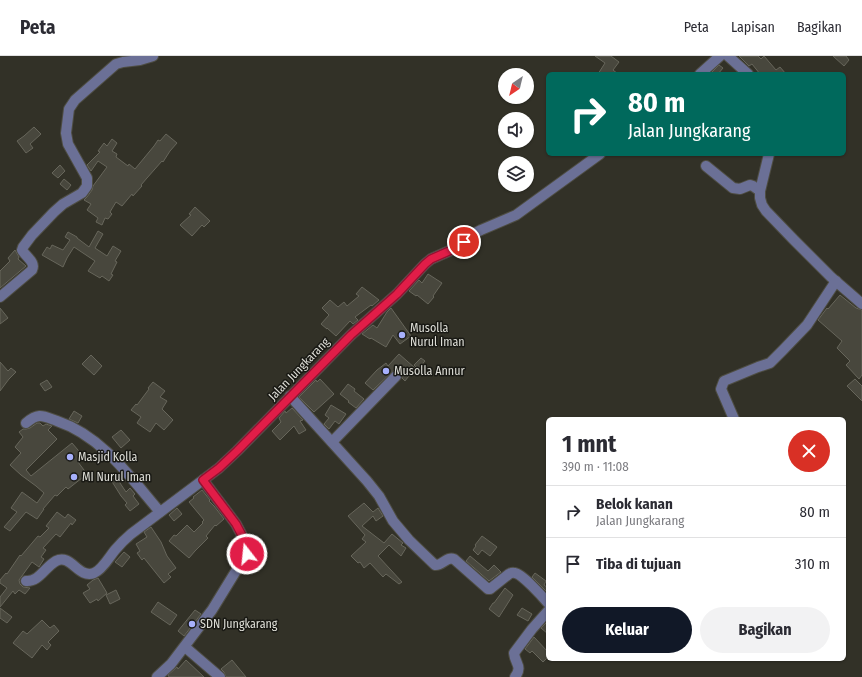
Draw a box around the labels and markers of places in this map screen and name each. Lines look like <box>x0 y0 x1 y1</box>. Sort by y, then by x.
pin <box>447 225 481 259</box>
place label: Musolla Nurul Iman <box>410 321 465 349</box>
marker: Musolla Nurul Iman <box>397 330 407 340</box>
place label: Musolla Annur <box>394 364 465 378</box>
marker: Musolla Annur <box>381 366 391 376</box>
place label: Masjid Kolla <box>78 450 138 464</box>
marker: Masjid Kolla <box>65 452 75 462</box>
place label: MI Nurul Iman <box>82 470 151 484</box>
marker: MI Nurul Iman <box>69 472 79 482</box>
place label: SDN Jungkarang <box>200 617 278 631</box>
marker: SDN Jungkarang <box>187 619 197 629</box>

